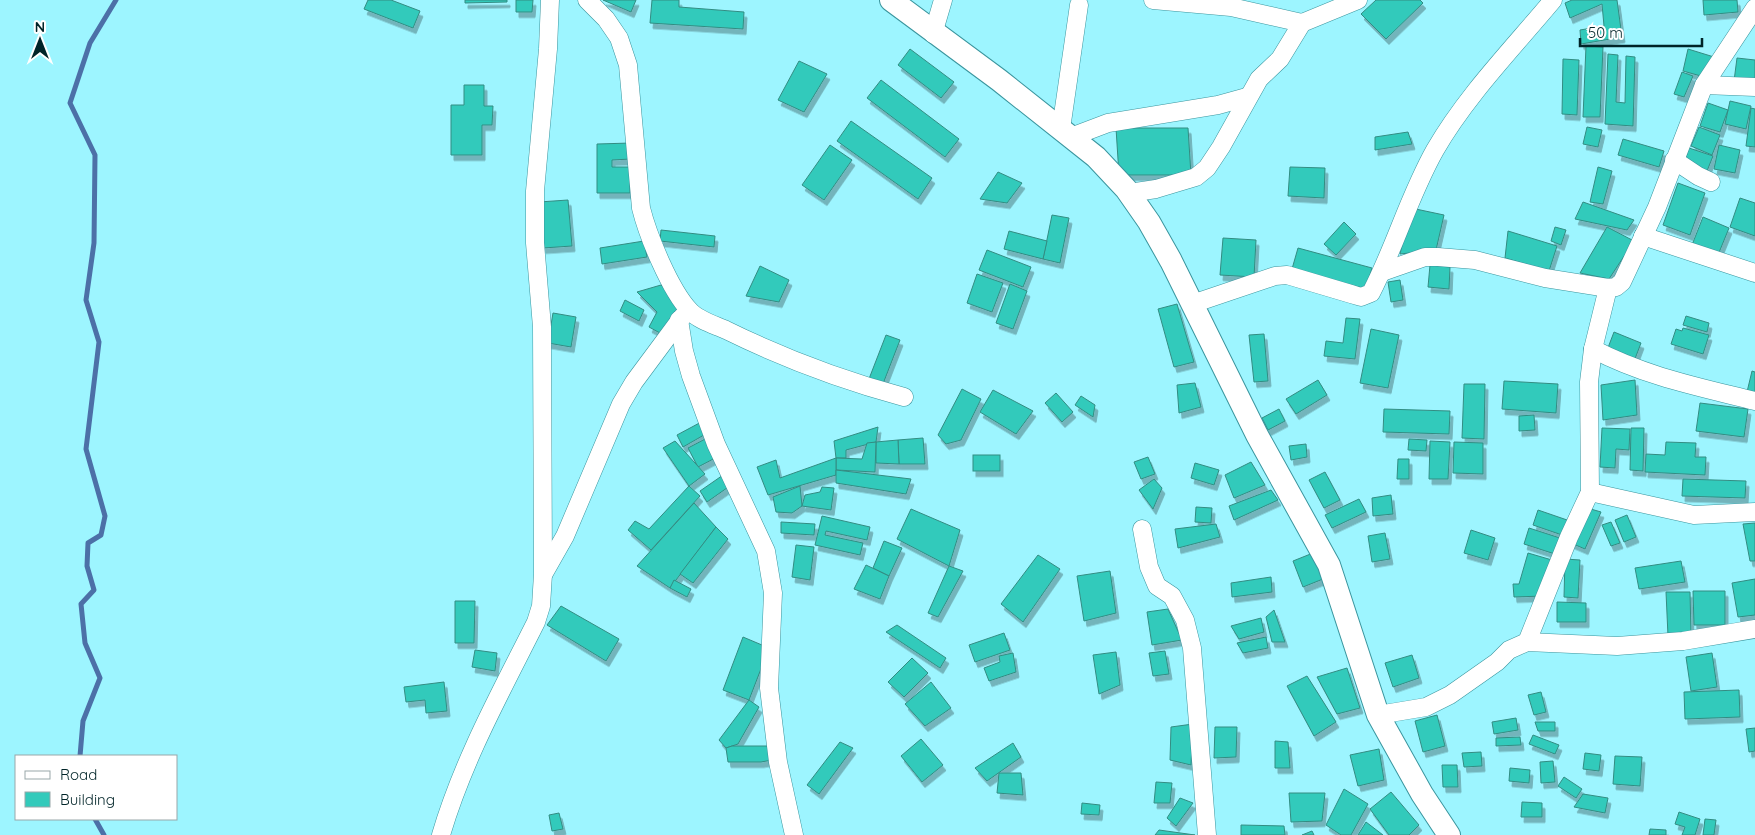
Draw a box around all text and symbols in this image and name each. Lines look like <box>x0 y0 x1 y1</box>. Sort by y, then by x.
north arrow <box>15 15 65 65</box>
scale bar <box>1580 15 1702 47</box>
text: N <box>35 18 45 36</box>
text: 50 m <box>1588 23 1623 42</box>
legend <box>15 755 178 820</box>
text: Road <box>60 765 97 784</box>
text: Building <box>60 790 115 809</box>

